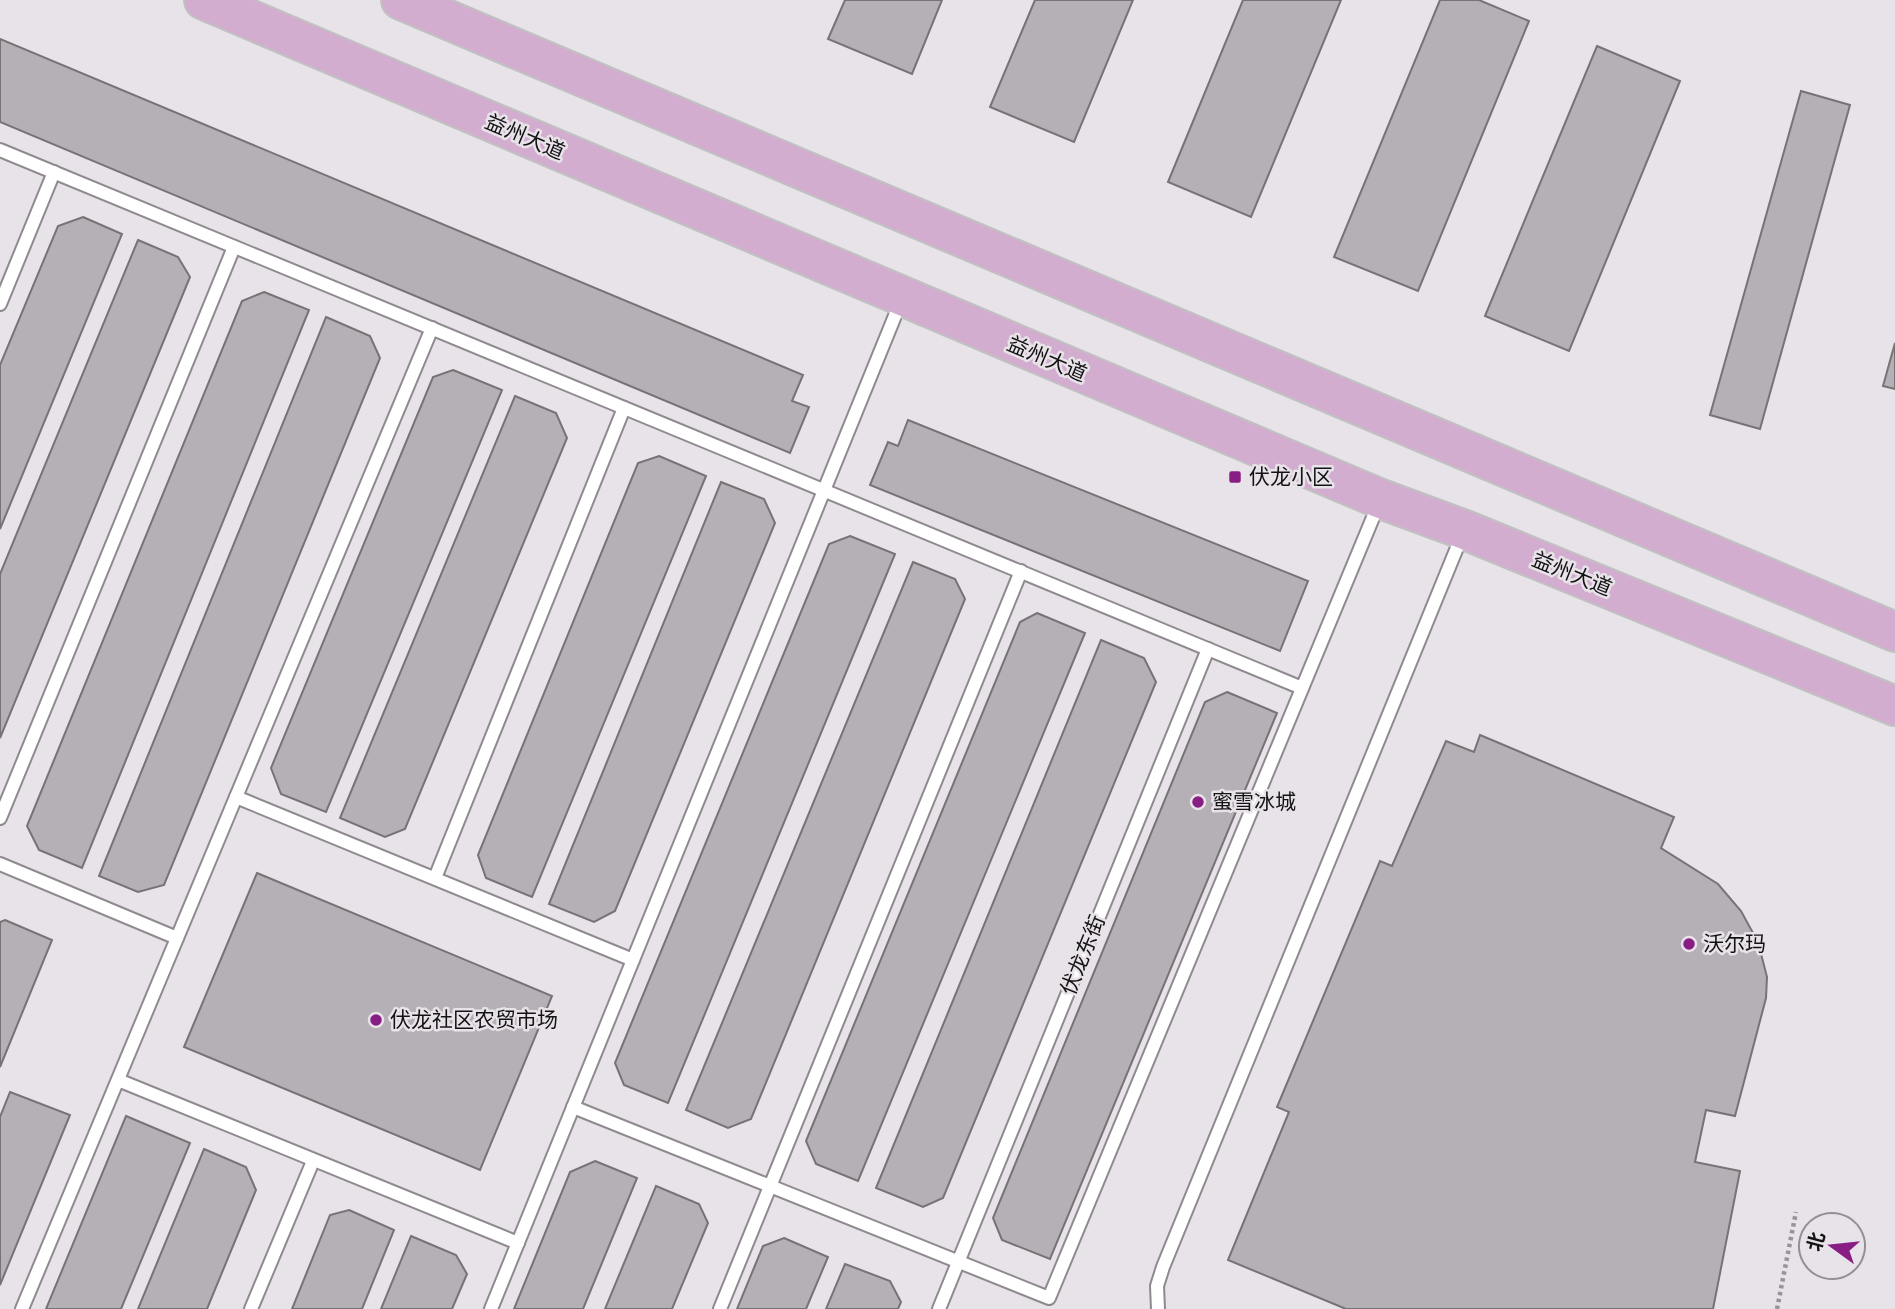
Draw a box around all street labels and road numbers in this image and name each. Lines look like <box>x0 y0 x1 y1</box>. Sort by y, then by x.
street label: 益州大道 <box>482 110 568 164</box>
street label: 益州大道 <box>1004 332 1090 386</box>
street label: 益州大道 <box>1529 547 1615 601</box>
street label: 伏龙东街 <box>1056 912 1110 998</box>

